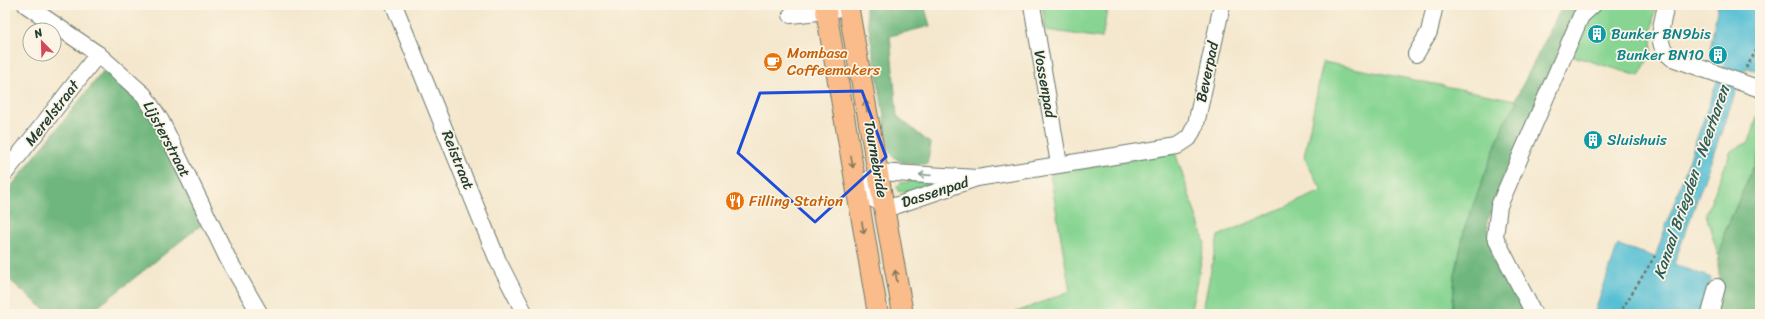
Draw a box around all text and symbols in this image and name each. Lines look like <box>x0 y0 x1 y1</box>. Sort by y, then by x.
place label: Bunker BN9bis <box>1611 21 1711 47</box>
north arrow <box>22 22 62 62</box>
text: N <box>30 23 46 44</box>
building icon: Bunker BN9bis <box>1586 23 1608 45</box>
street label: Beverpad <box>1188 38 1226 105</box>
place label: Mombasa Coffeemakers <box>787 40 880 83</box>
place label: Bunker BN10 <box>1617 42 1704 68</box>
building icon: Bunker BN10 <box>1707 44 1729 66</box>
street label: Vossenpad <box>1026 48 1064 121</box>
cafe icon: Mombasa Coffeemakers <box>762 51 784 73</box>
street label: Merelstraat <box>18 73 87 152</box>
water label: Kanaal Briegden - Neerharen <box>1644 79 1739 283</box>
street label: Lijsterstraat <box>136 96 198 182</box>
one-way arrow <box>862 100 870 113</box>
street label: Tournebride <box>856 118 896 200</box>
street label: Reistraat <box>434 126 482 194</box>
place label: Sluishuis <box>1607 127 1667 153</box>
building icon: Sluishuis <box>1582 129 1604 151</box>
one-way arrow <box>848 155 856 168</box>
street label: Dassenpad <box>898 169 973 215</box>
one-way arrow <box>919 171 932 178</box>
place label: Filling Station <box>749 188 843 214</box>
restaurant icon: Filling Station <box>724 190 746 212</box>
one-way arrow <box>859 221 867 234</box>
one-way arrow <box>892 270 900 283</box>

